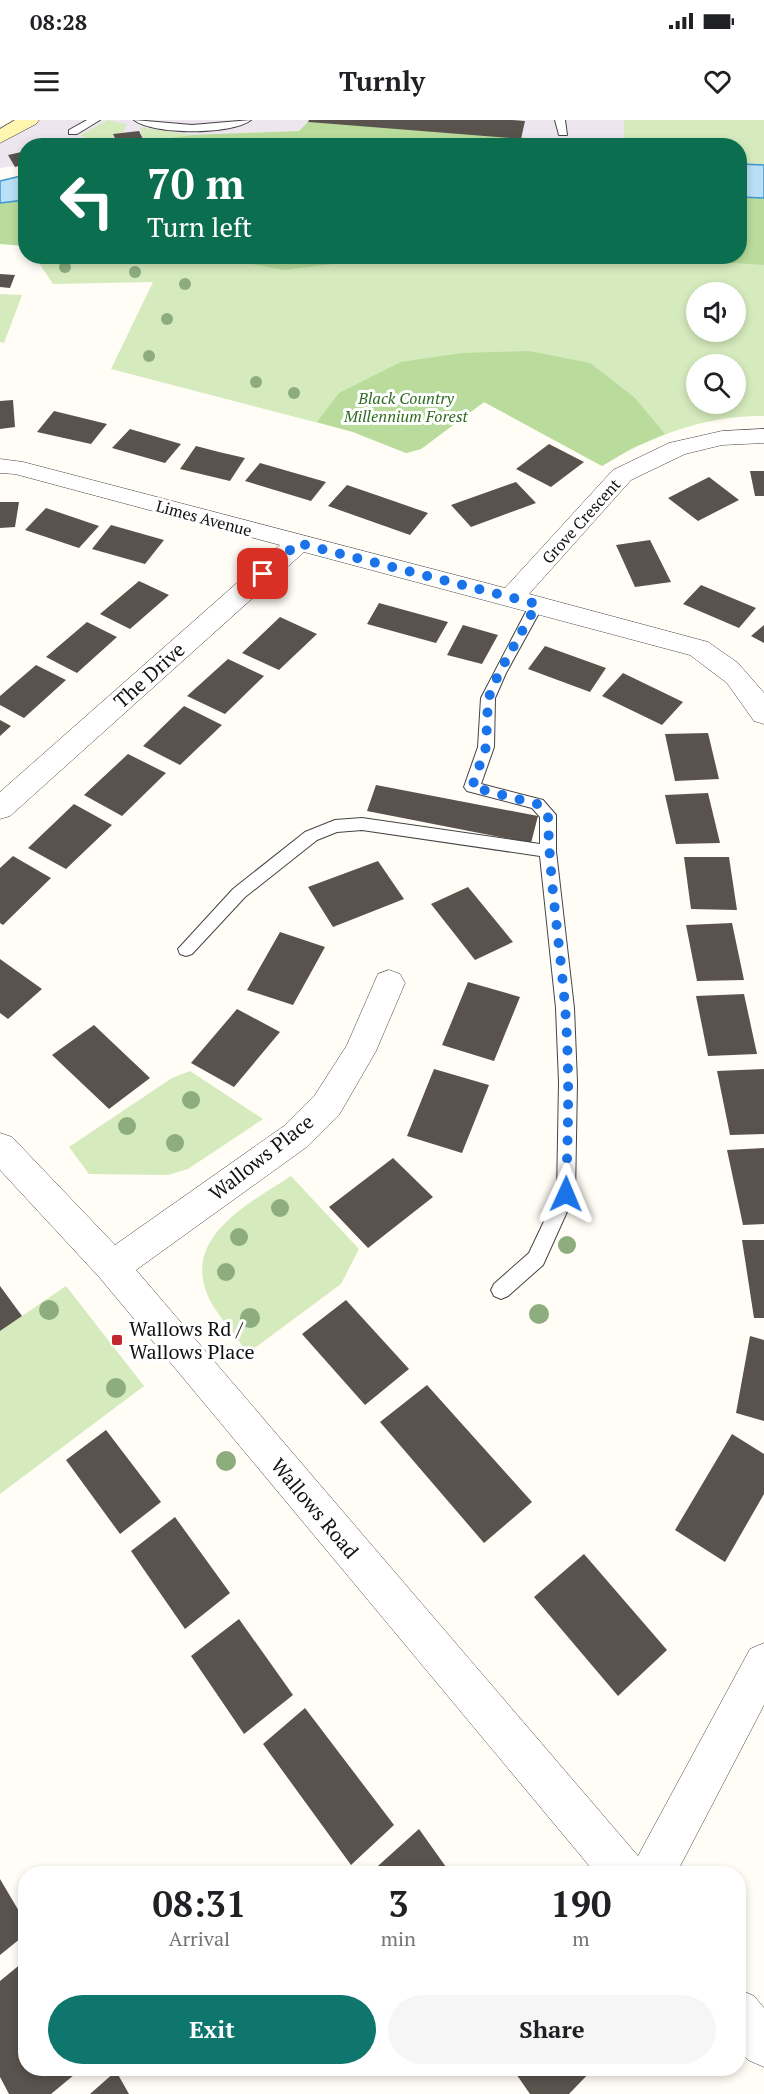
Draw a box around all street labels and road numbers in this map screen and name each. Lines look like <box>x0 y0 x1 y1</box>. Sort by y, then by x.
street label: Grove Crescent <box>537 474 625 568</box>
street label: Limes Avenue <box>154 495 254 541</box>
street label: The Drive <box>108 636 190 714</box>
street label: Wallows Place <box>203 1108 319 1206</box>
street label: Wallows Road <box>265 1452 365 1564</box>

